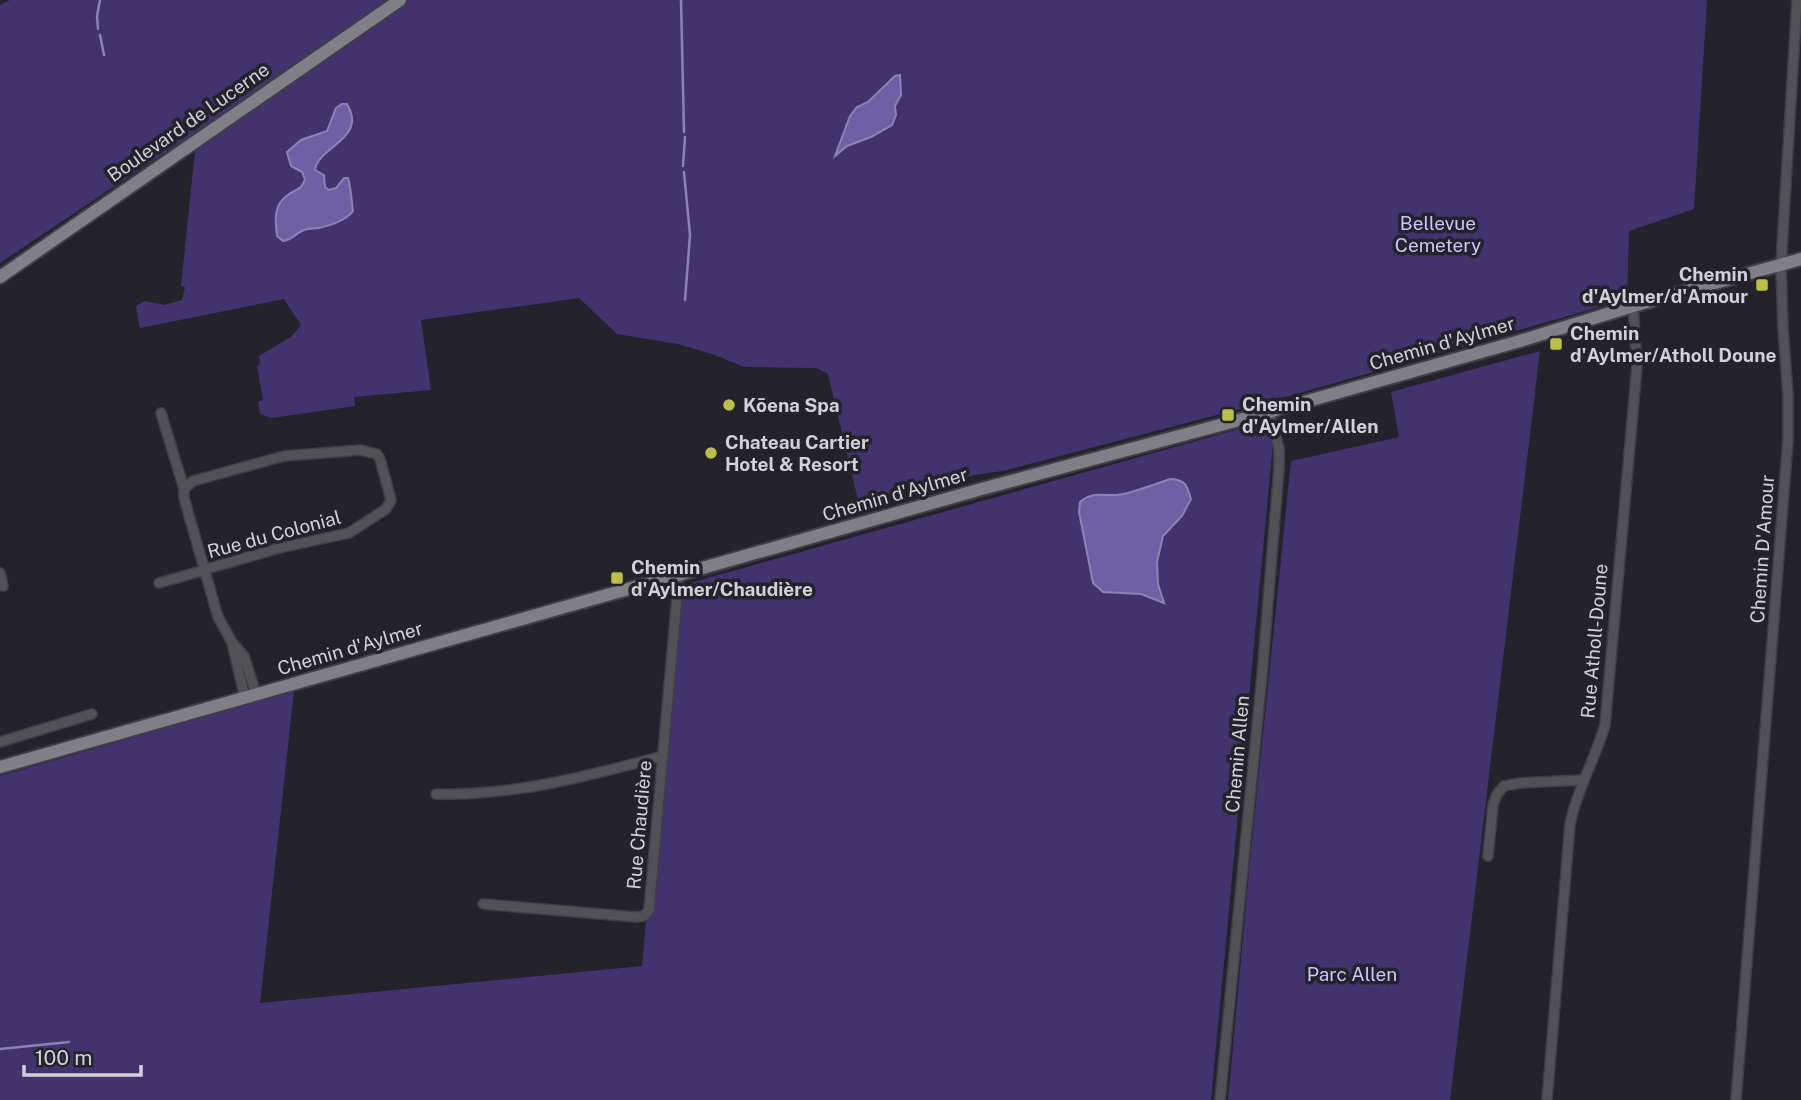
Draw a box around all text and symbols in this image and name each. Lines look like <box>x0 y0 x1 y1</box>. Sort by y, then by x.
street label: Boulevard de Lucerne <box>103 58 273 186</box>
park label: Bellevue Cemetery <box>1395 212 1481 256</box>
place label: Chemin d'Aylmer/d'Amour <box>1582 263 1748 307</box>
marker: Chemin d'Aylmer/d'Amour <box>1754 277 1770 293</box>
street label: Chemin d'Aylmer <box>1367 312 1517 374</box>
place label: Chemin d'Aylmer/Atholl Doune <box>1570 322 1776 366</box>
marker: Chemin d'Aylmer/Atholl Doune <box>1548 336 1564 352</box>
place label: Chemin d'Aylmer/Allen <box>1242 393 1378 437</box>
place label: Kōena Spa <box>743 394 840 416</box>
marker: Kōena Spa <box>721 397 737 413</box>
marker: Chemin d'Aylmer/Allen <box>1220 407 1236 423</box>
place label: Chateau Cartier Hotel & Resort <box>725 431 869 475</box>
marker: Chateau Cartier Hotel & Resort <box>703 445 719 461</box>
street label: Chemin d'Aylmer <box>820 463 970 525</box>
street label: Chemin D'Amour <box>1746 474 1778 624</box>
street label: Rue du Colonial <box>205 506 343 562</box>
place label: Chemin d'Aylmer/Chaudière <box>631 556 813 600</box>
street label: Rue Atholl-Doune <box>1576 563 1612 719</box>
marker: Chemin d'Aylmer/Chaudière <box>609 570 625 586</box>
street label: Chemin d'Aylmer <box>275 617 425 679</box>
street label: Chemin Allen <box>1221 694 1253 814</box>
street label: Rue Chaudière <box>622 760 656 890</box>
park label: Parc Allen <box>1307 963 1397 985</box>
scale bar <box>24 1034 142 1078</box>
text: 100 m <box>35 1045 92 1070</box>

